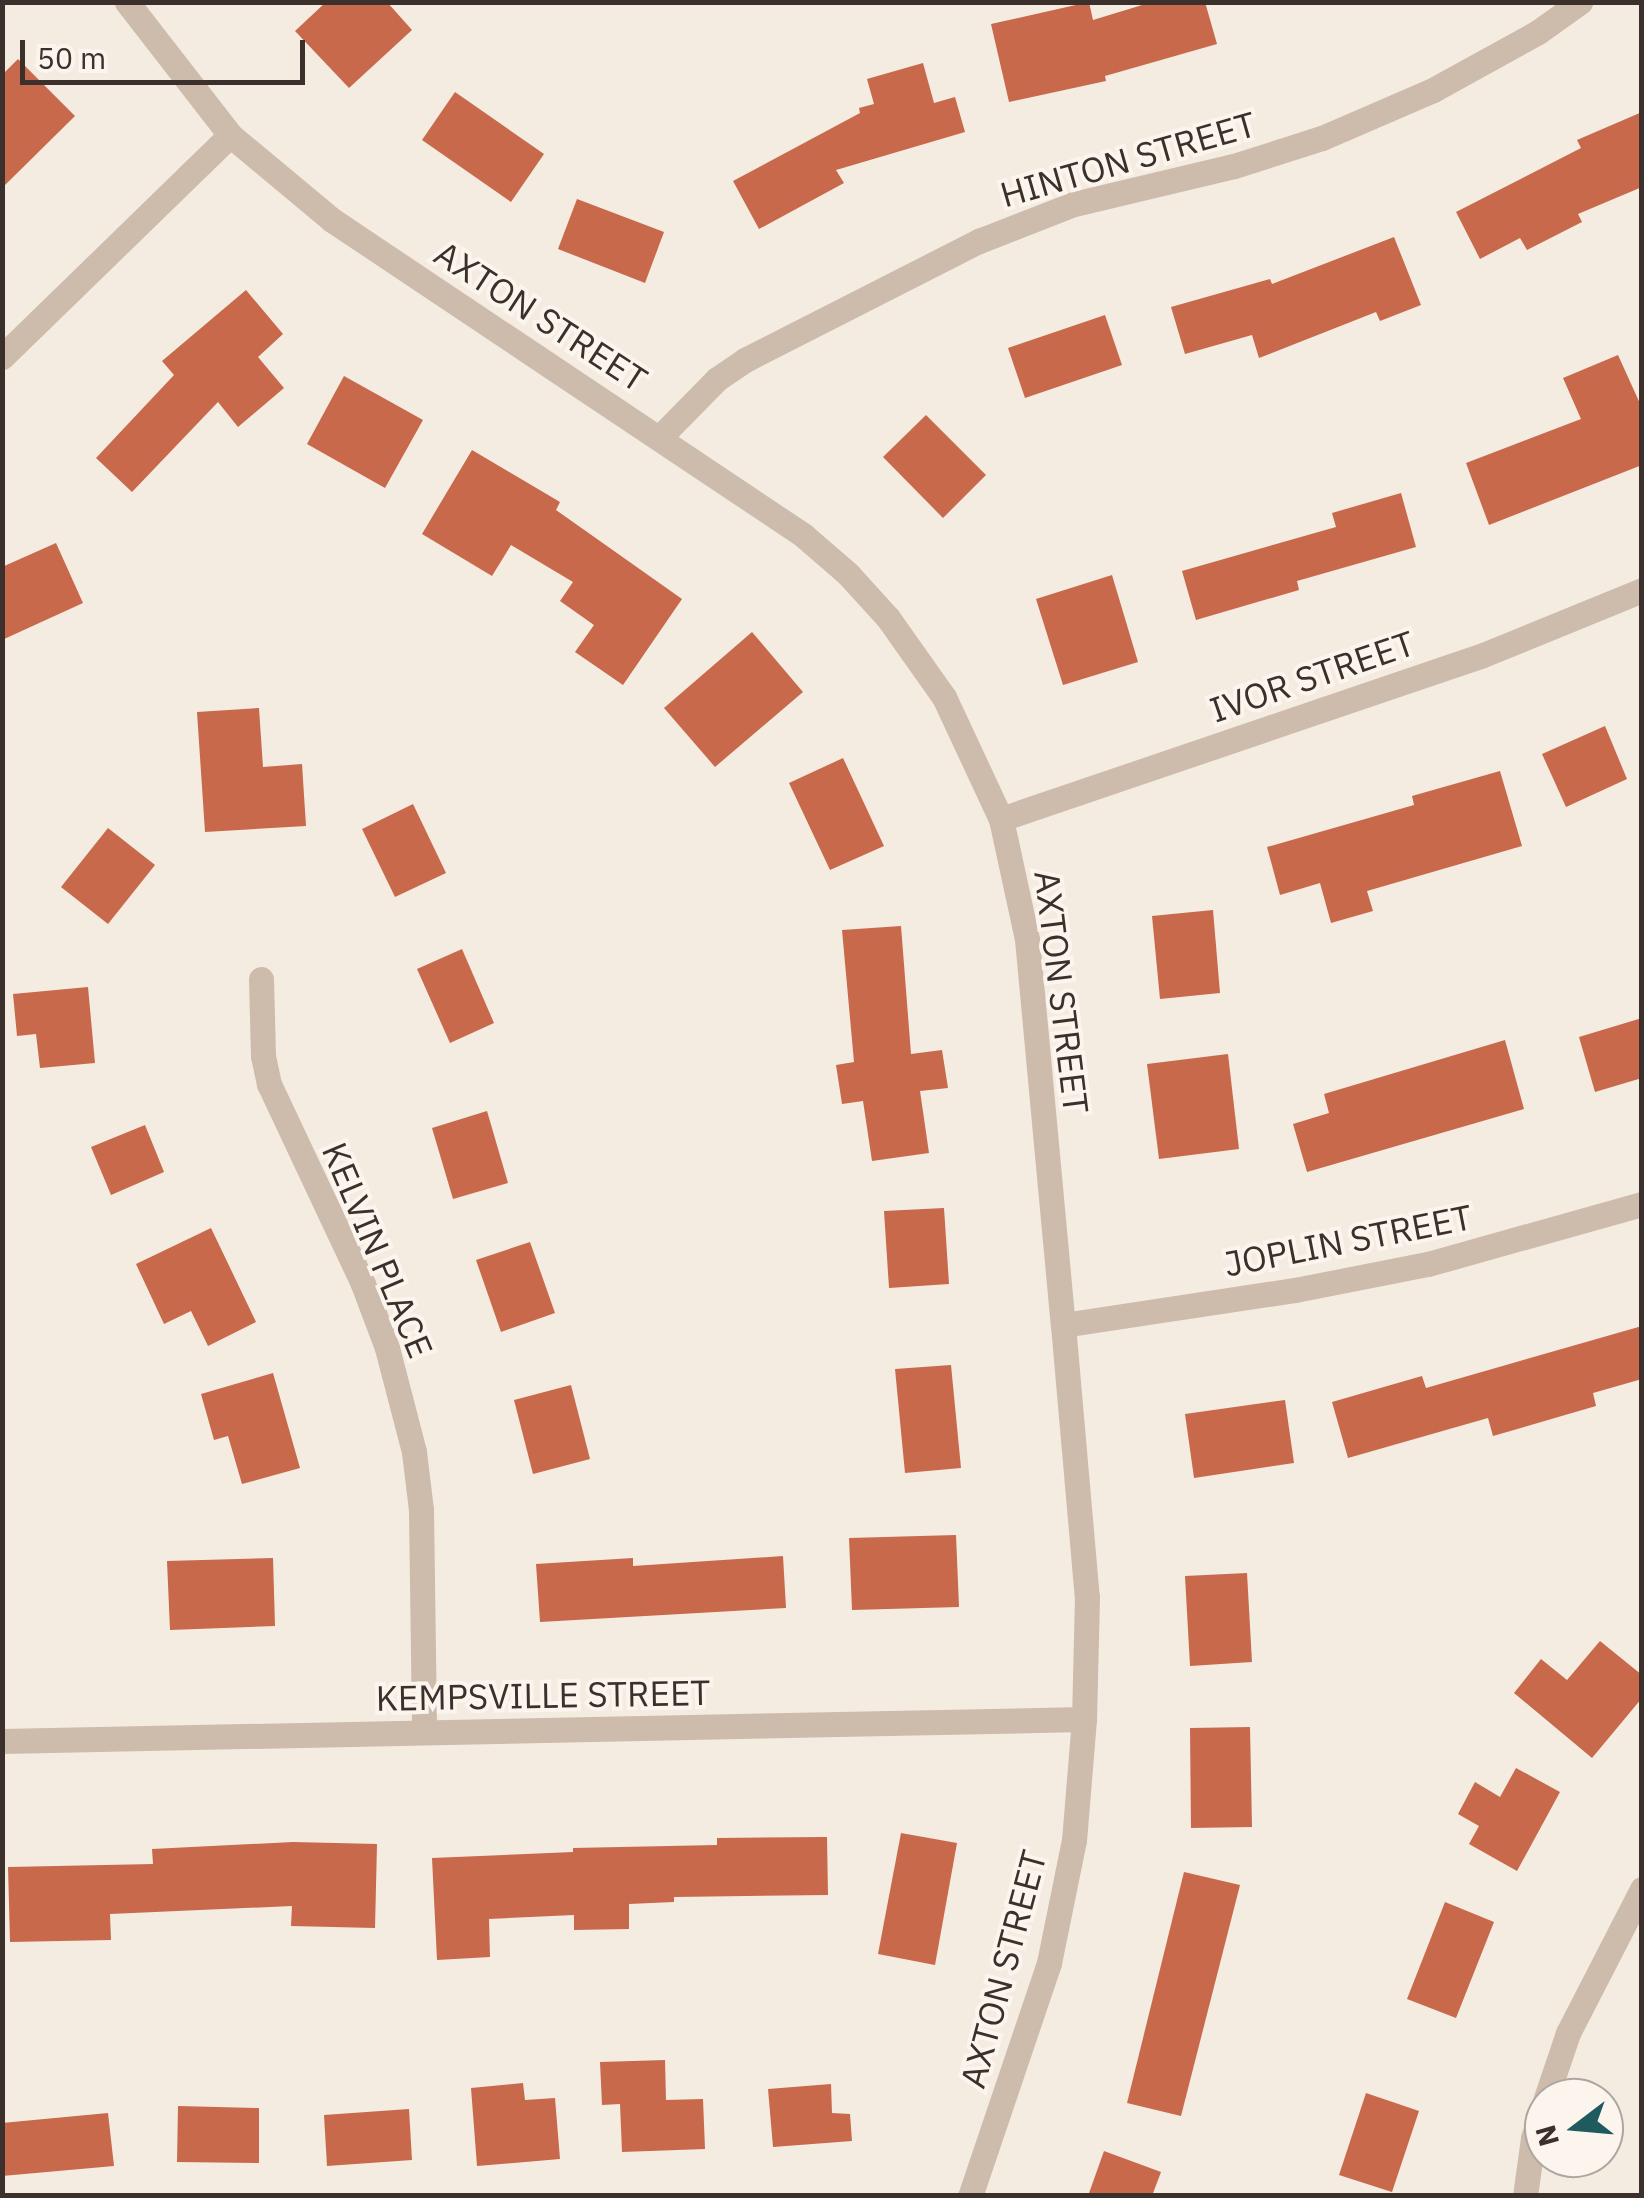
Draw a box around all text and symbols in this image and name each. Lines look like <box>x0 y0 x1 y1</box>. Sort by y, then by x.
scale bar <box>25 20 310 82</box>
text: 50 m <box>37 38 106 77</box>
street label: HINTON STREET <box>995 102 1261 216</box>
street label: AXTON STREET <box>427 232 655 400</box>
street label: IVOR STREET <box>1204 621 1420 731</box>
street label: AXTON STREET <box>1026 868 1098 1116</box>
street label: KELVIN PLACE <box>314 1136 442 1364</box>
street label: JOPLIN STREET <box>1221 1195 1475 1285</box>
street label: KEMPSVILLE STREET <box>375 1671 711 1719</box>
street label: AXTON STREET <box>951 1846 1055 2092</box>
north arrow <box>1524 2078 1624 2178</box>
text: N <box>1526 2121 1567 2151</box>

